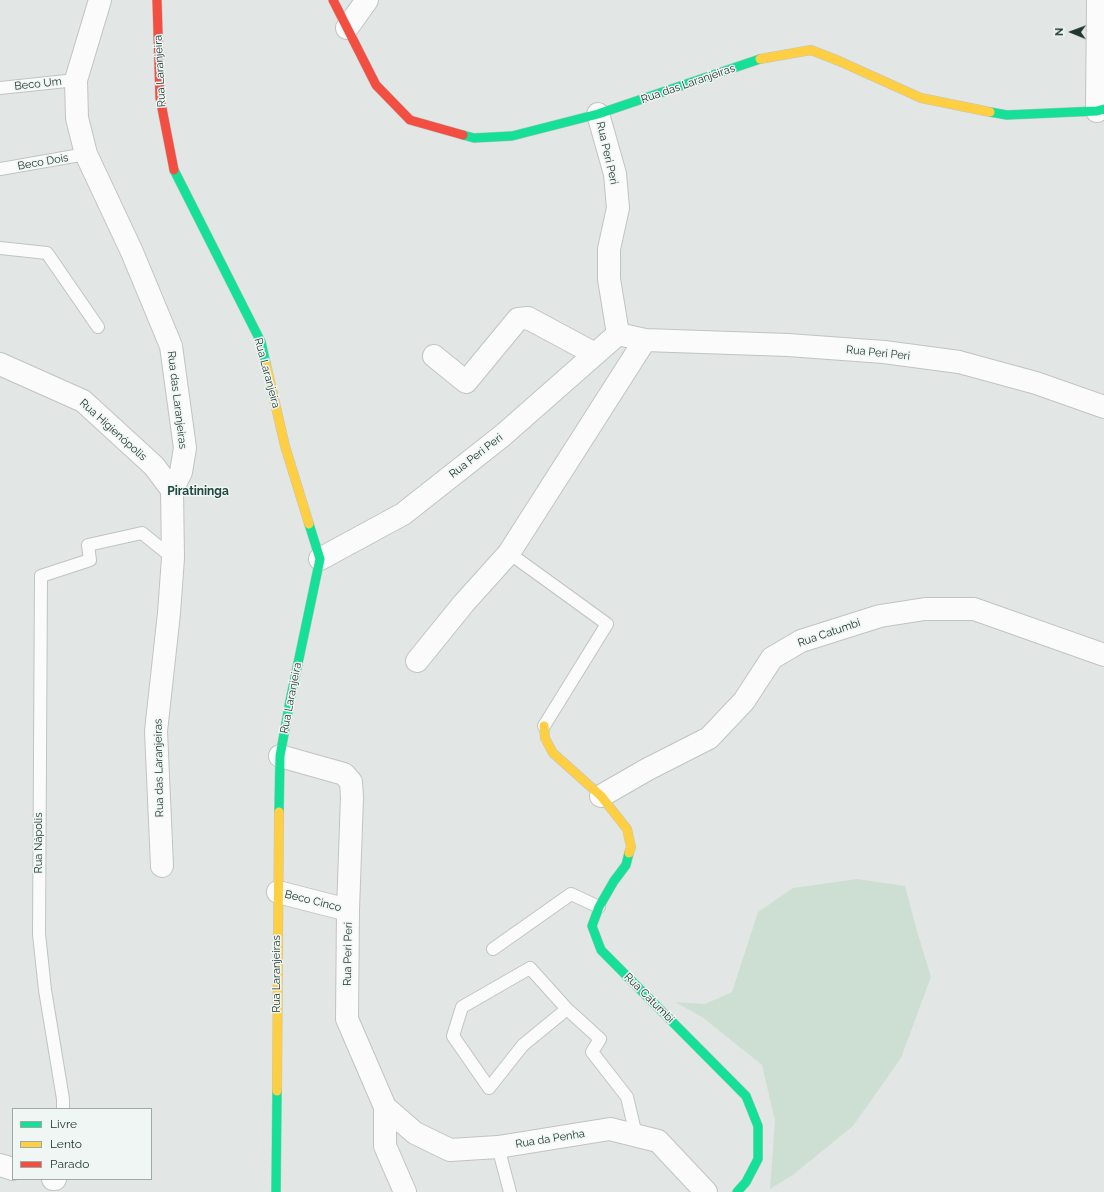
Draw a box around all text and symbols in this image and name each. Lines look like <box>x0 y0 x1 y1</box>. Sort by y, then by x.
north arrow <box>1052 12 1092 52</box>
text: N <box>1053 27 1066 36</box>
street label: Rua Laranjeira <box>152 35 168 107</box>
street label: Rua das Laranjeiras <box>639 62 737 106</box>
street label: Beco Um <box>14 75 62 93</box>
street label: Rua Peri Peri <box>593 120 621 186</box>
street label: Beco Dois <box>17 151 69 173</box>
street label: Rua Laranjeira <box>251 336 283 410</box>
street label: Rua Peri Peri <box>845 343 911 363</box>
street label: Rua das Laranjeiras <box>164 350 190 450</box>
street label: Rua Higienópolis <box>77 396 149 464</box>
street label: Rua Peri Peri <box>447 431 505 481</box>
district label: Piratininga <box>167 484 229 498</box>
street label: Rua Catumbi <box>796 616 862 650</box>
street label: Rua Laranjeira <box>278 661 304 735</box>
street label: Rua das Laranjeiras <box>152 719 166 817</box>
street label: Rua Nápolis <box>32 813 46 873</box>
street label: Beco Cinco <box>283 888 343 914</box>
street label: Rua Peri Peri <box>341 922 355 986</box>
street label: Rua Laranjeiras <box>270 935 284 1013</box>
street label: Rua Catumbi <box>621 970 677 1026</box>
legend <box>12 1108 152 1180</box>
text: Livre <box>50 1117 77 1131</box>
street label: Rua da Penha <box>514 1127 586 1151</box>
text: Lento <box>50 1137 82 1151</box>
text: Parado <box>50 1157 89 1171</box>

